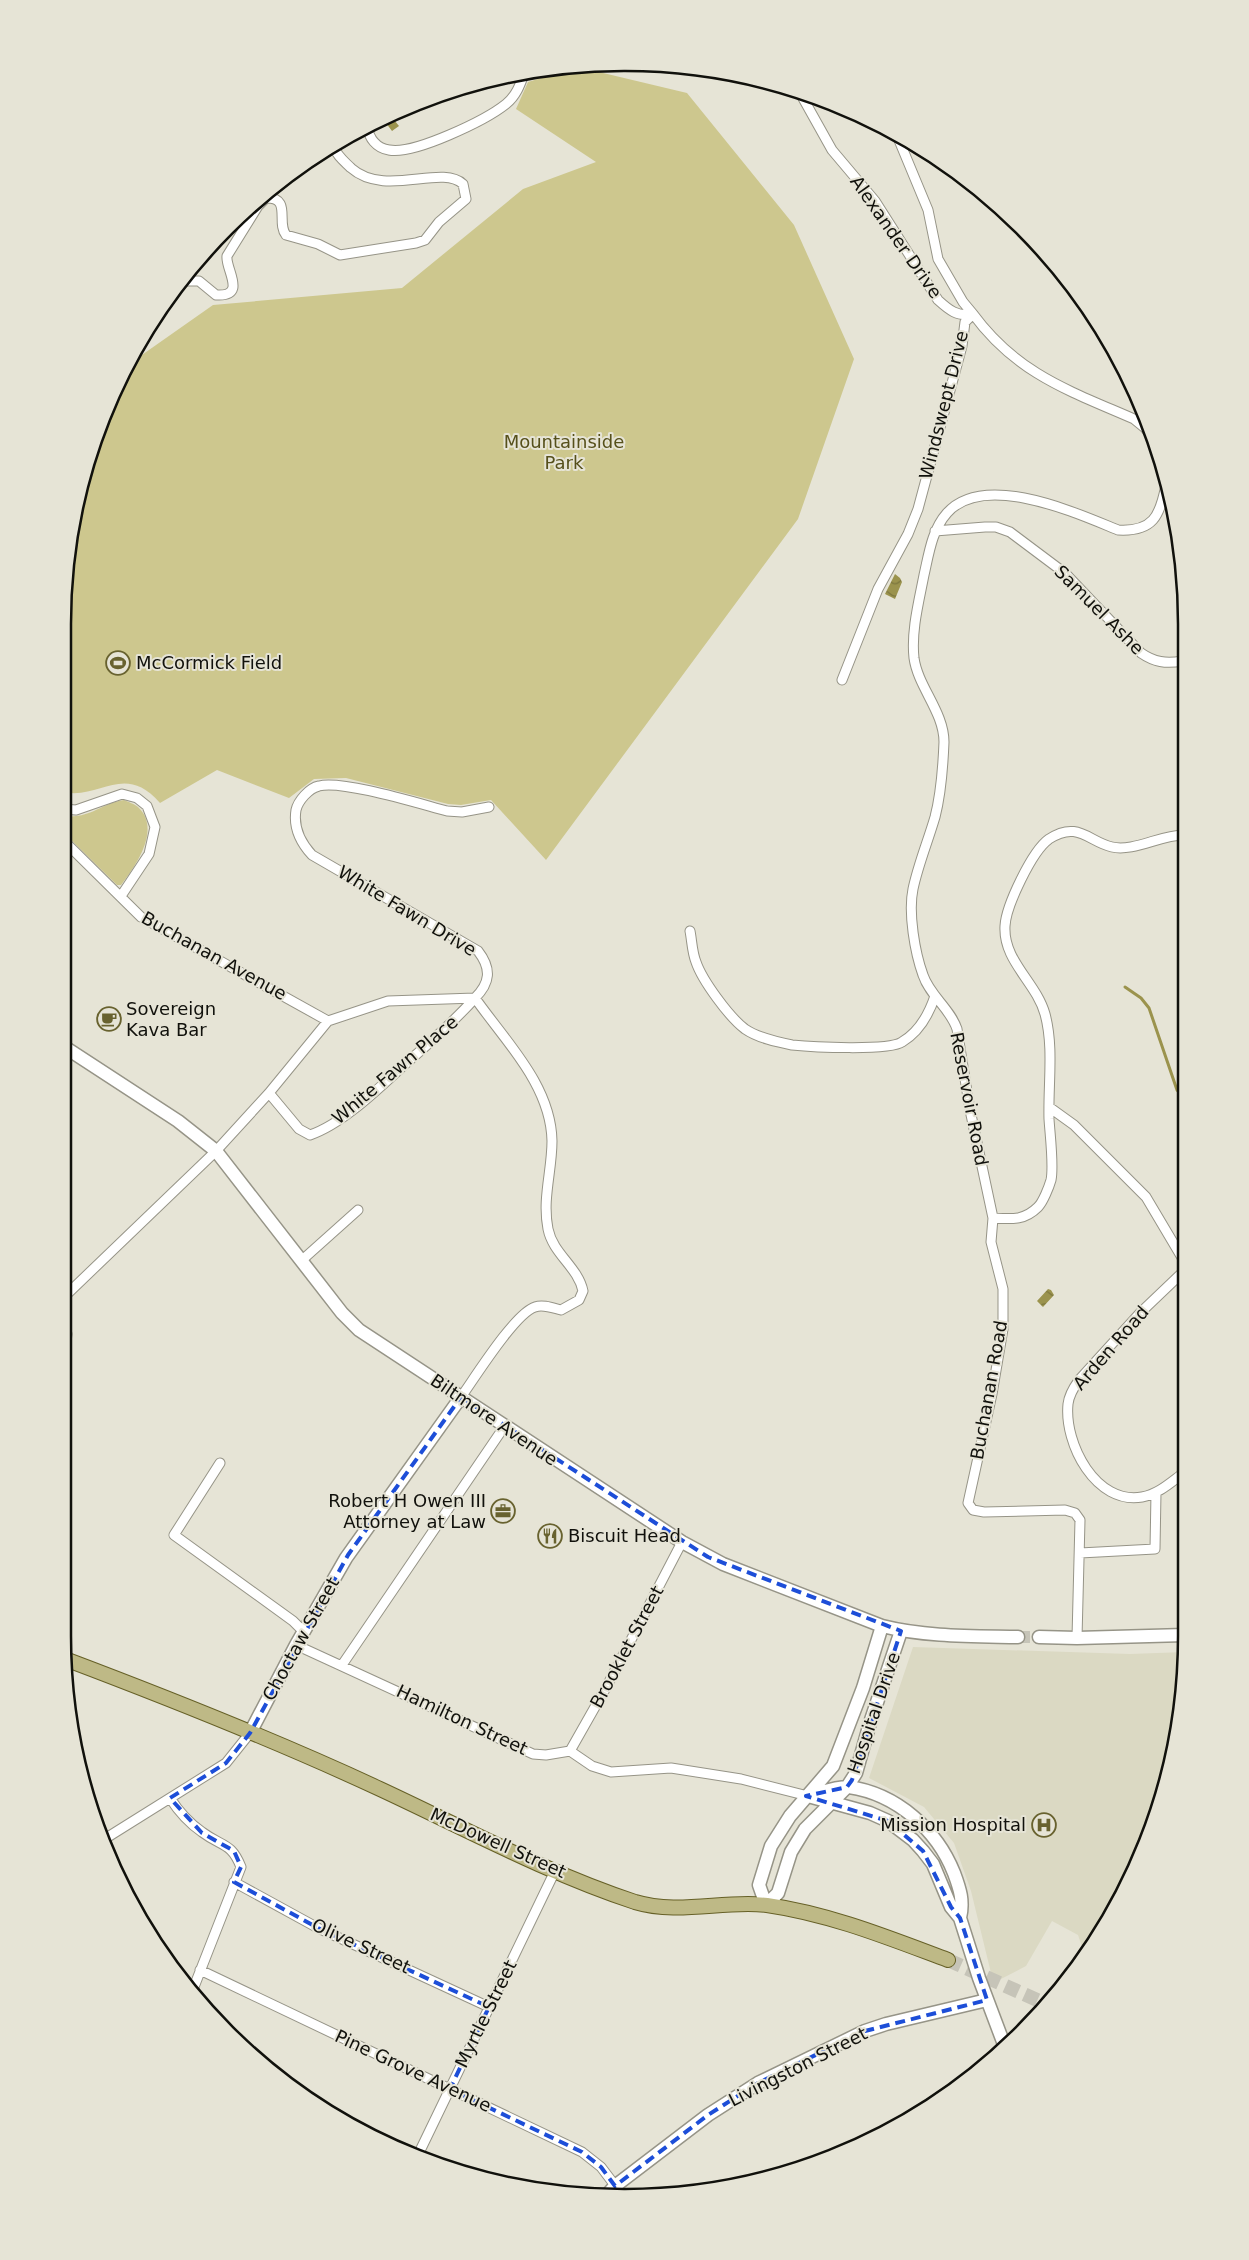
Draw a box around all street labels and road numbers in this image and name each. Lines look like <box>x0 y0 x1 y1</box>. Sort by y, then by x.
street label: Alexander Drive <box>846 171 947 302</box>
street label: Windswept Drive <box>915 328 972 481</box>
street label: Samuel Ashe <box>1050 561 1148 659</box>
street label: White Fawn Drive <box>334 861 480 960</box>
street label: Buchanan Avenue <box>138 907 290 1004</box>
street label: White Fawn Place <box>328 1011 462 1128</box>
street label: Reservoir Road <box>946 1030 993 1167</box>
street label: Arden Road <box>1069 1301 1153 1394</box>
street label: Buchanan Road <box>966 1319 1011 1461</box>
street label: Biltmore Avenue <box>427 1369 562 1470</box>
street label: Choctaw Street <box>258 1573 343 1704</box>
street label: Brooklet Street <box>586 1582 668 1711</box>
street label: Hospital Drive <box>843 1649 904 1776</box>
street label: Hamilton Street <box>393 1680 531 1759</box>
street label: McDowell Street <box>427 1803 569 1882</box>
street label: Olive Street <box>309 1914 414 1978</box>
street label: Myrtle Street <box>450 1957 521 2071</box>
street label: Livingston Street <box>725 2023 871 2111</box>
street label: Pine Grove Avenue <box>332 2025 495 2116</box>

